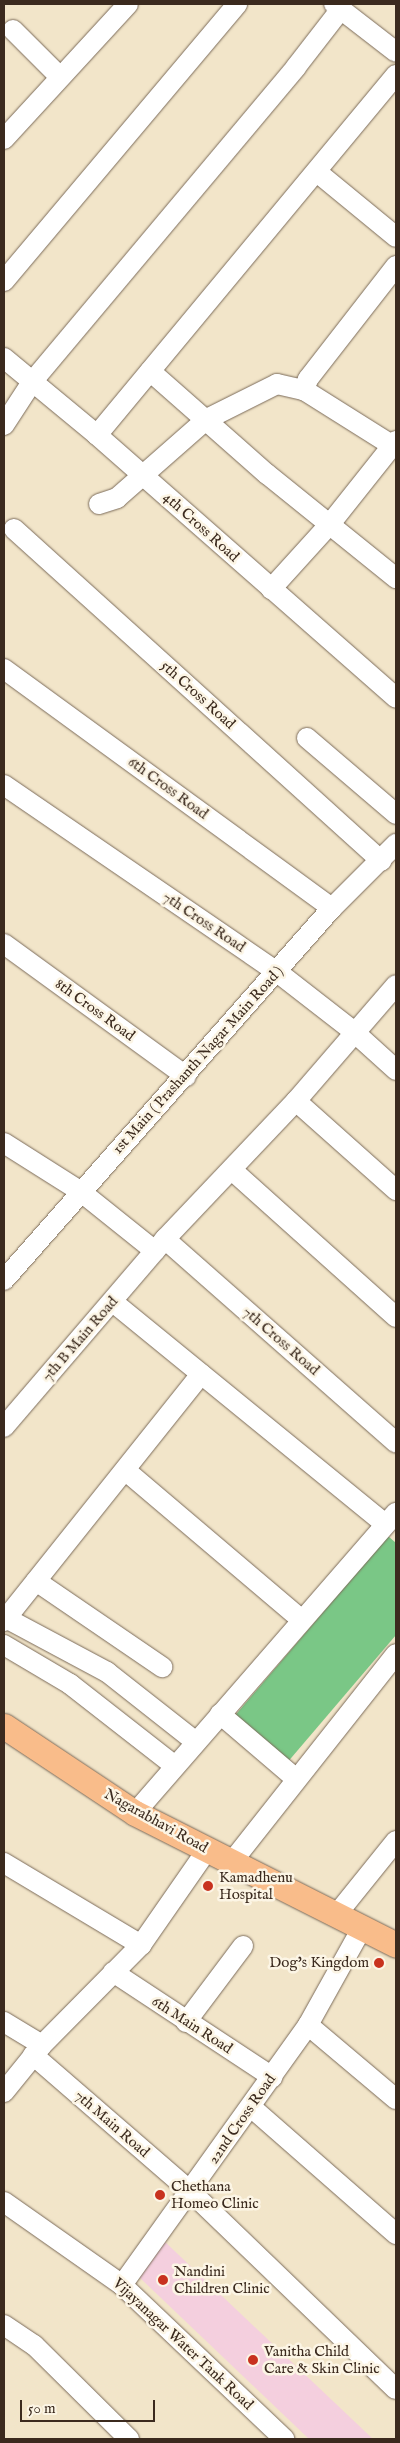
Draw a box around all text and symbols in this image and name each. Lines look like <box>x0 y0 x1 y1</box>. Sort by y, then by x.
street label: 4th Cross Road <box>159 488 243 566</box>
street label: 5th Cross Road <box>157 657 239 733</box>
street label: 6th Cross Road <box>124 753 212 823</box>
street label: 7th Cross Road <box>159 888 249 956</box>
street label: 1st Main ( Prashanth Nagar Main Road ) <box>109 962 287 1158</box>
street label: 8th Cross Road <box>52 975 138 1045</box>
street label: 7th B Main Road <box>38 1293 122 1385</box>
street label: 7th Cross Road <box>239 1303 323 1379</box>
street label: Nagarabhavi Road <box>101 1785 211 1857</box>
place label: Kamadhenu Hospital <box>219 1868 293 1903</box>
marker: Kamadhenu Hospital <box>201 1879 215 1893</box>
place label: Dog's Kingdom <box>269 1954 369 1972</box>
marker: Dog's Kingdom <box>373 1957 385 1969</box>
street label: 6th Main Road <box>148 1992 236 2058</box>
street label: 22nd Cross Road <box>204 2071 280 2167</box>
street label: 7th Main Road <box>71 2087 153 2161</box>
place label: Chethana Homeo Clinic <box>171 2177 259 2212</box>
marker: Chethana Homeo Clinic <box>153 2188 167 2202</box>
place label: Nandini Children Clinic <box>174 2262 270 2297</box>
marker: Nandini Children Clinic <box>156 2273 170 2287</box>
street label: Vijayanagar Water Tank Road <box>109 2274 257 2414</box>
place label: Vanitha Child Care & Skin Clinic <box>264 2342 380 2377</box>
marker: Vanitha Child Care & Skin Clinic <box>246 2353 260 2367</box>
scale bar <box>22 2390 158 2422</box>
text: 50 m <box>28 2399 56 2418</box>

